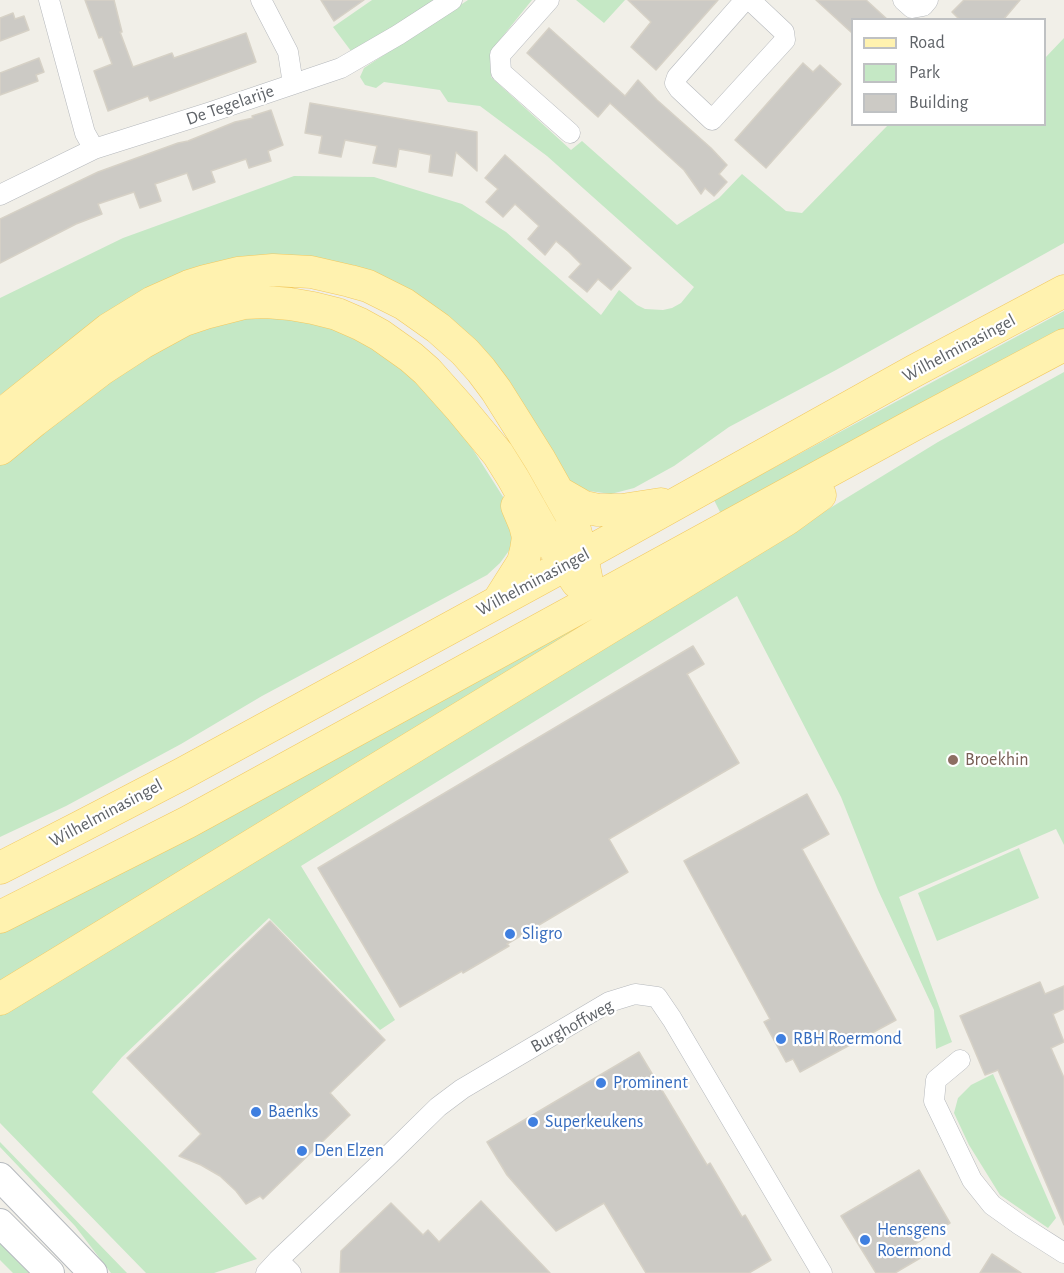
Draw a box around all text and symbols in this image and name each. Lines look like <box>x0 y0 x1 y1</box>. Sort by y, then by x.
legend <box>851 18 1046 126</box>
text: Road <box>909 34 945 52</box>
text: Park <box>909 64 940 82</box>
street label: De Tegelarije <box>183 80 277 130</box>
text: Building <box>909 94 968 112</box>
street label: Wilhelminasingel <box>899 309 1019 387</box>
street label: Wilhelminasingel <box>473 543 593 621</box>
place label: Broekhin <box>965 749 1029 771</box>
marker: Broekhin <box>946 753 960 767</box>
street label: Wilhelminasingel <box>46 774 166 852</box>
place label: Sligro <box>522 923 563 945</box>
marker: Sligro <box>503 927 517 941</box>
street label: Burghoffweg <box>527 994 617 1058</box>
place label: RBH Roermond <box>793 1028 902 1050</box>
marker: RBH Roermond <box>774 1032 788 1046</box>
place label: Prominent <box>613 1072 688 1094</box>
marker: Prominent <box>594 1076 608 1090</box>
place label: Baenks <box>268 1101 318 1123</box>
marker: Baenks <box>249 1105 263 1119</box>
place label: Superkeukens <box>545 1111 644 1133</box>
marker: Superkeukens <box>526 1115 540 1129</box>
place label: Den Elzen <box>314 1140 384 1162</box>
marker: Den Elzen <box>295 1144 309 1158</box>
place label: Hensgens Roermond <box>877 1219 951 1262</box>
marker: Hensgens Roermond <box>858 1233 872 1247</box>

